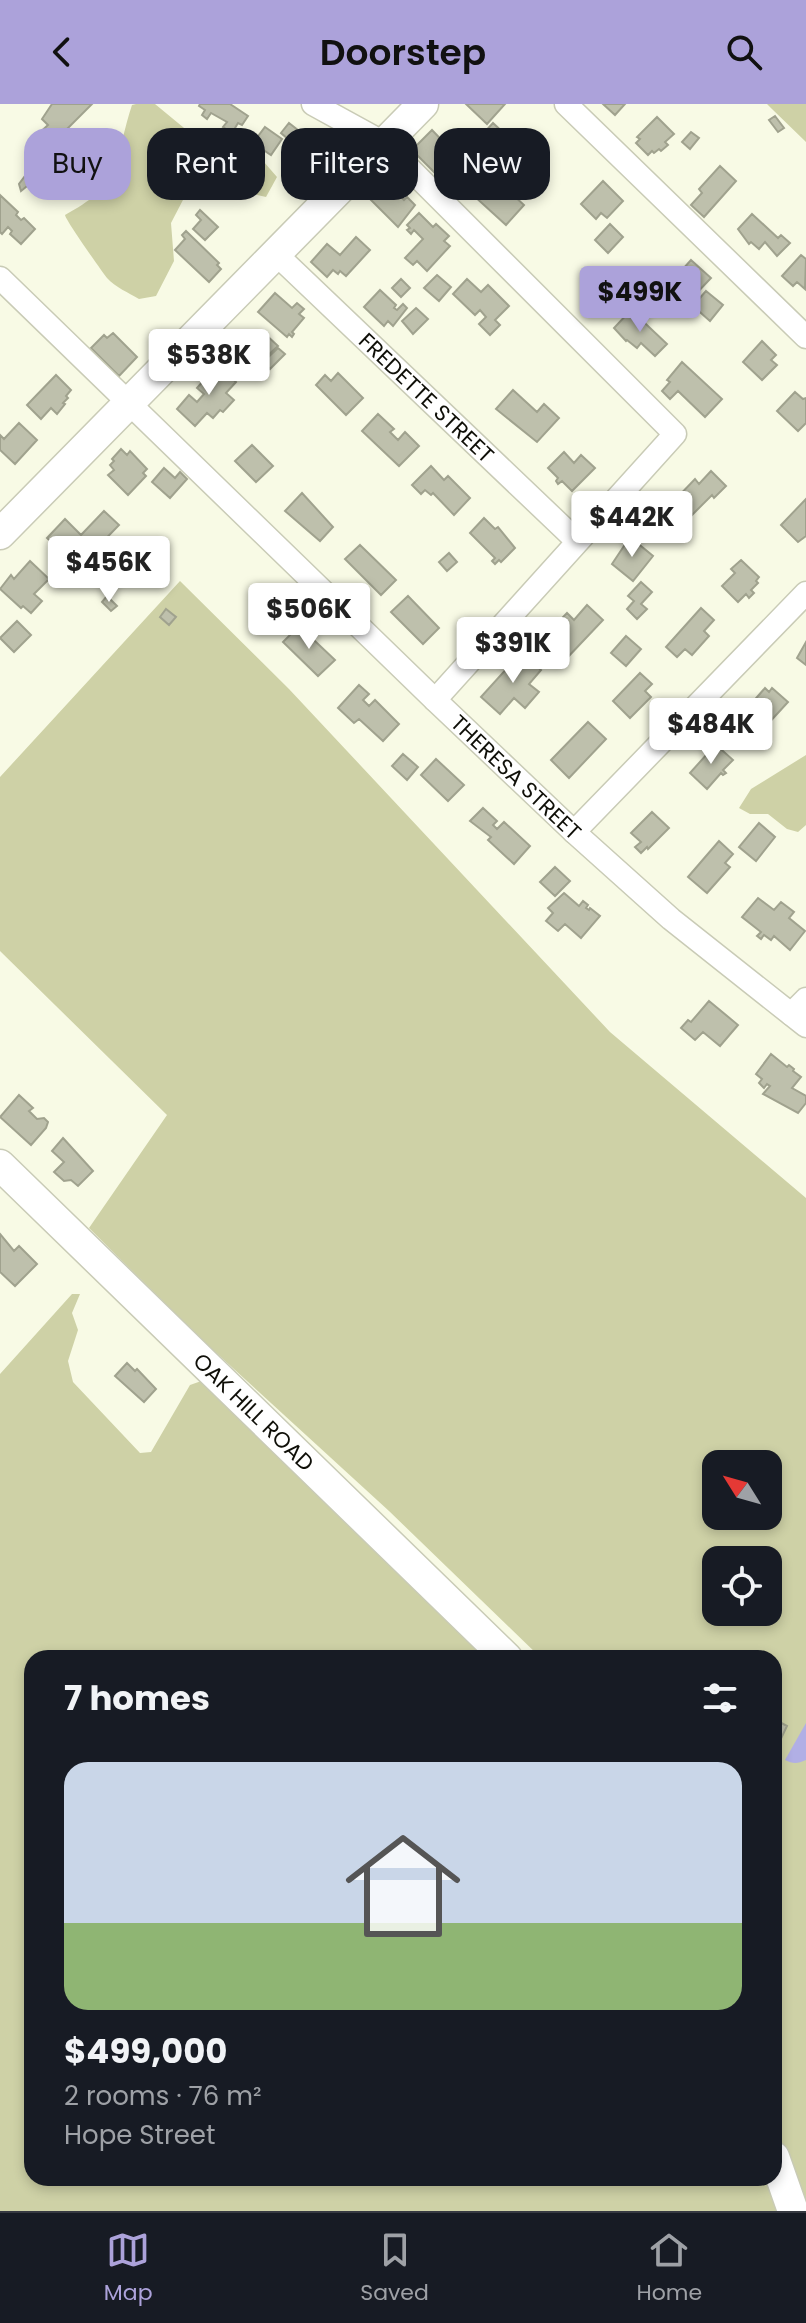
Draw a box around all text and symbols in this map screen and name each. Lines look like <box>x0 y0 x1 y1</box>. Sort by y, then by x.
text: Doorstep <box>320 27 486 78</box>
icon: back <box>40 30 84 74</box>
icon: search <box>722 30 766 74</box>
chip: Buy <box>24 128 131 200</box>
chip: Rent <box>147 128 265 200</box>
chip: Filters <box>281 128 418 200</box>
chip: New <box>434 128 550 200</box>
pin: $499K <box>584 266 696 334</box>
text: $499K <box>598 274 682 310</box>
street label: FREDETTE STREET <box>352 325 501 470</box>
pin: $538K <box>153 329 265 397</box>
text: $538K <box>167 337 251 373</box>
pin: $442K <box>576 491 688 559</box>
text: $442K <box>589 499 675 535</box>
pin: $456K <box>53 536 165 604</box>
text: $456K <box>66 544 152 580</box>
pin: $506K <box>253 583 365 651</box>
text: $506K <box>266 591 352 627</box>
pin: $391K <box>457 617 569 685</box>
text: $391K <box>475 625 551 661</box>
pin: $484K <box>655 698 767 766</box>
text: $484K <box>667 706 755 742</box>
street label: THERESA STREET <box>444 707 588 847</box>
street label: OAK HILL ROAD <box>186 1346 321 1478</box>
north arrow <box>702 1450 782 1530</box>
map controls <box>702 1450 782 1626</box>
button: locate <box>702 1546 782 1626</box>
text: 7 homes <box>64 1674 210 1722</box>
icon: filters <box>698 1676 742 1720</box>
icon: home <box>331 1814 475 1958</box>
text: $499,000 <box>64 2027 227 2075</box>
text: 2 rooms · 76 m² <box>64 2078 262 2114</box>
text: Hope Street <box>64 2117 215 2153</box>
tab: Map <box>104 2228 153 2309</box>
tab: Saved <box>360 2228 429 2309</box>
tab: Home <box>637 2228 702 2309</box>

